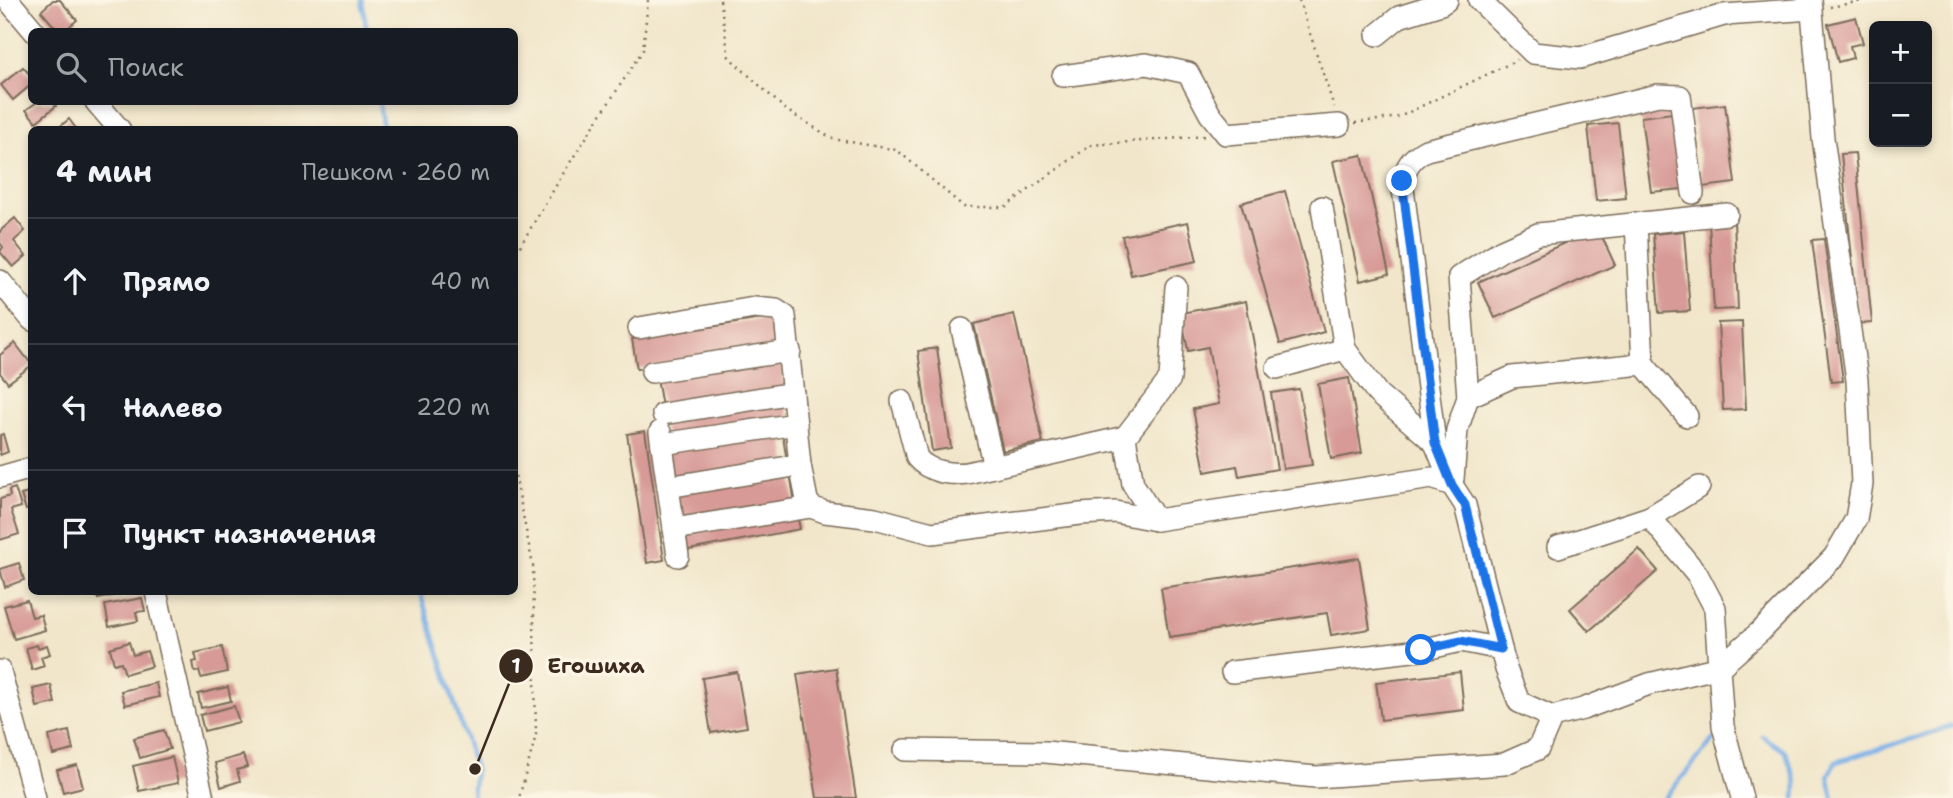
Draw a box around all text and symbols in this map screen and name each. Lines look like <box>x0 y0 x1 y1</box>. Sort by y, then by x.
map controls <box>1869 21 1932 147</box>
button: + <box>1869 21 1932 84</box>
search box <box>28 28 518 105</box>
icon: search <box>52 48 90 86</box>
text: Поиск <box>108 49 184 84</box>
button: − <box>1869 84 1932 147</box>
text: 4 мин <box>56 151 152 192</box>
text: Пешком · 260 m <box>302 157 490 187</box>
route end <box>1386 165 1417 196</box>
icon: ahead <box>56 262 94 300</box>
text: Прямо <box>123 264 211 299</box>
text: 40 m <box>430 266 490 296</box>
icon: left <box>56 388 94 426</box>
text: Налево <box>123 390 223 425</box>
text: 220 m <box>416 392 490 422</box>
icon: arrive <box>56 514 94 552</box>
text: Пункт назначения <box>123 516 376 551</box>
route start <box>1405 634 1436 665</box>
callout: Егошиха <box>498 645 659 687</box>
text: 1 <box>511 652 521 680</box>
text: Егошиха <box>547 652 645 680</box>

